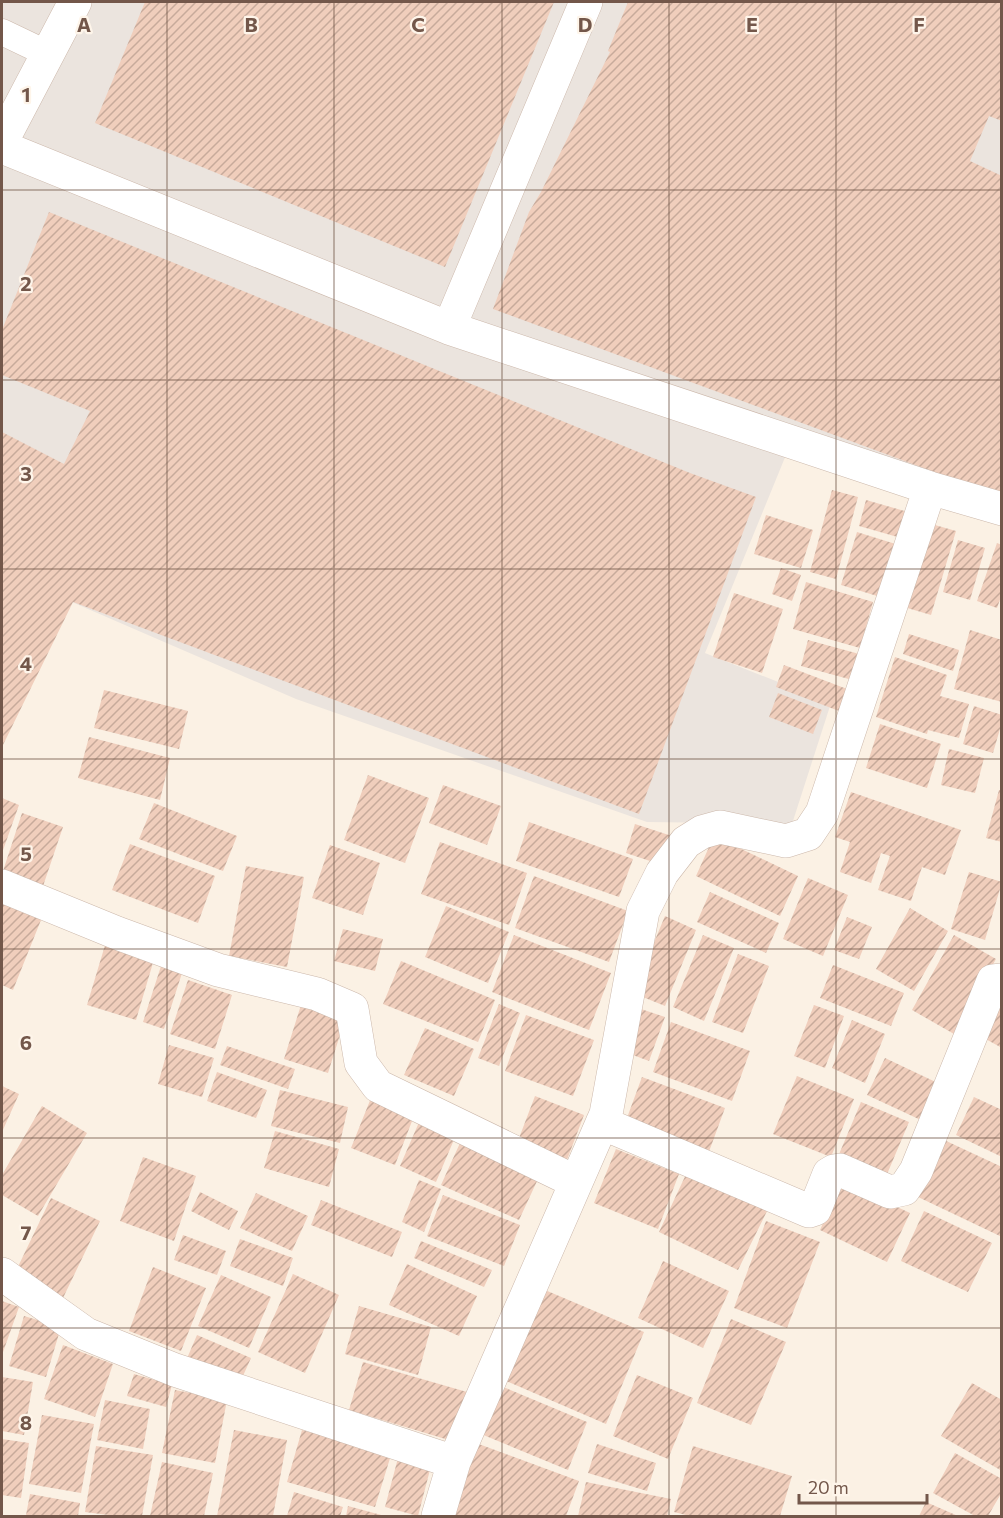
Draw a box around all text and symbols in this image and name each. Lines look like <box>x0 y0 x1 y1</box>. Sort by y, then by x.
text: A <box>77 12 91 36</box>
text: B <box>244 12 258 36</box>
text: C <box>411 12 425 36</box>
text: D <box>578 12 592 36</box>
text: E <box>746 12 758 36</box>
text: F <box>913 12 925 36</box>
text: 1 <box>21 82 31 106</box>
text: 2 <box>20 271 32 295</box>
text: 3 <box>20 461 32 485</box>
text: 4 <box>20 651 32 675</box>
text: 5 <box>20 841 32 865</box>
text: 6 <box>20 1030 32 1054</box>
text: 7 <box>21 1220 32 1244</box>
text: 8 <box>20 1410 32 1434</box>
scale bar <box>799 1467 926 1505</box>
text: 20 m <box>808 1476 849 1498</box>

